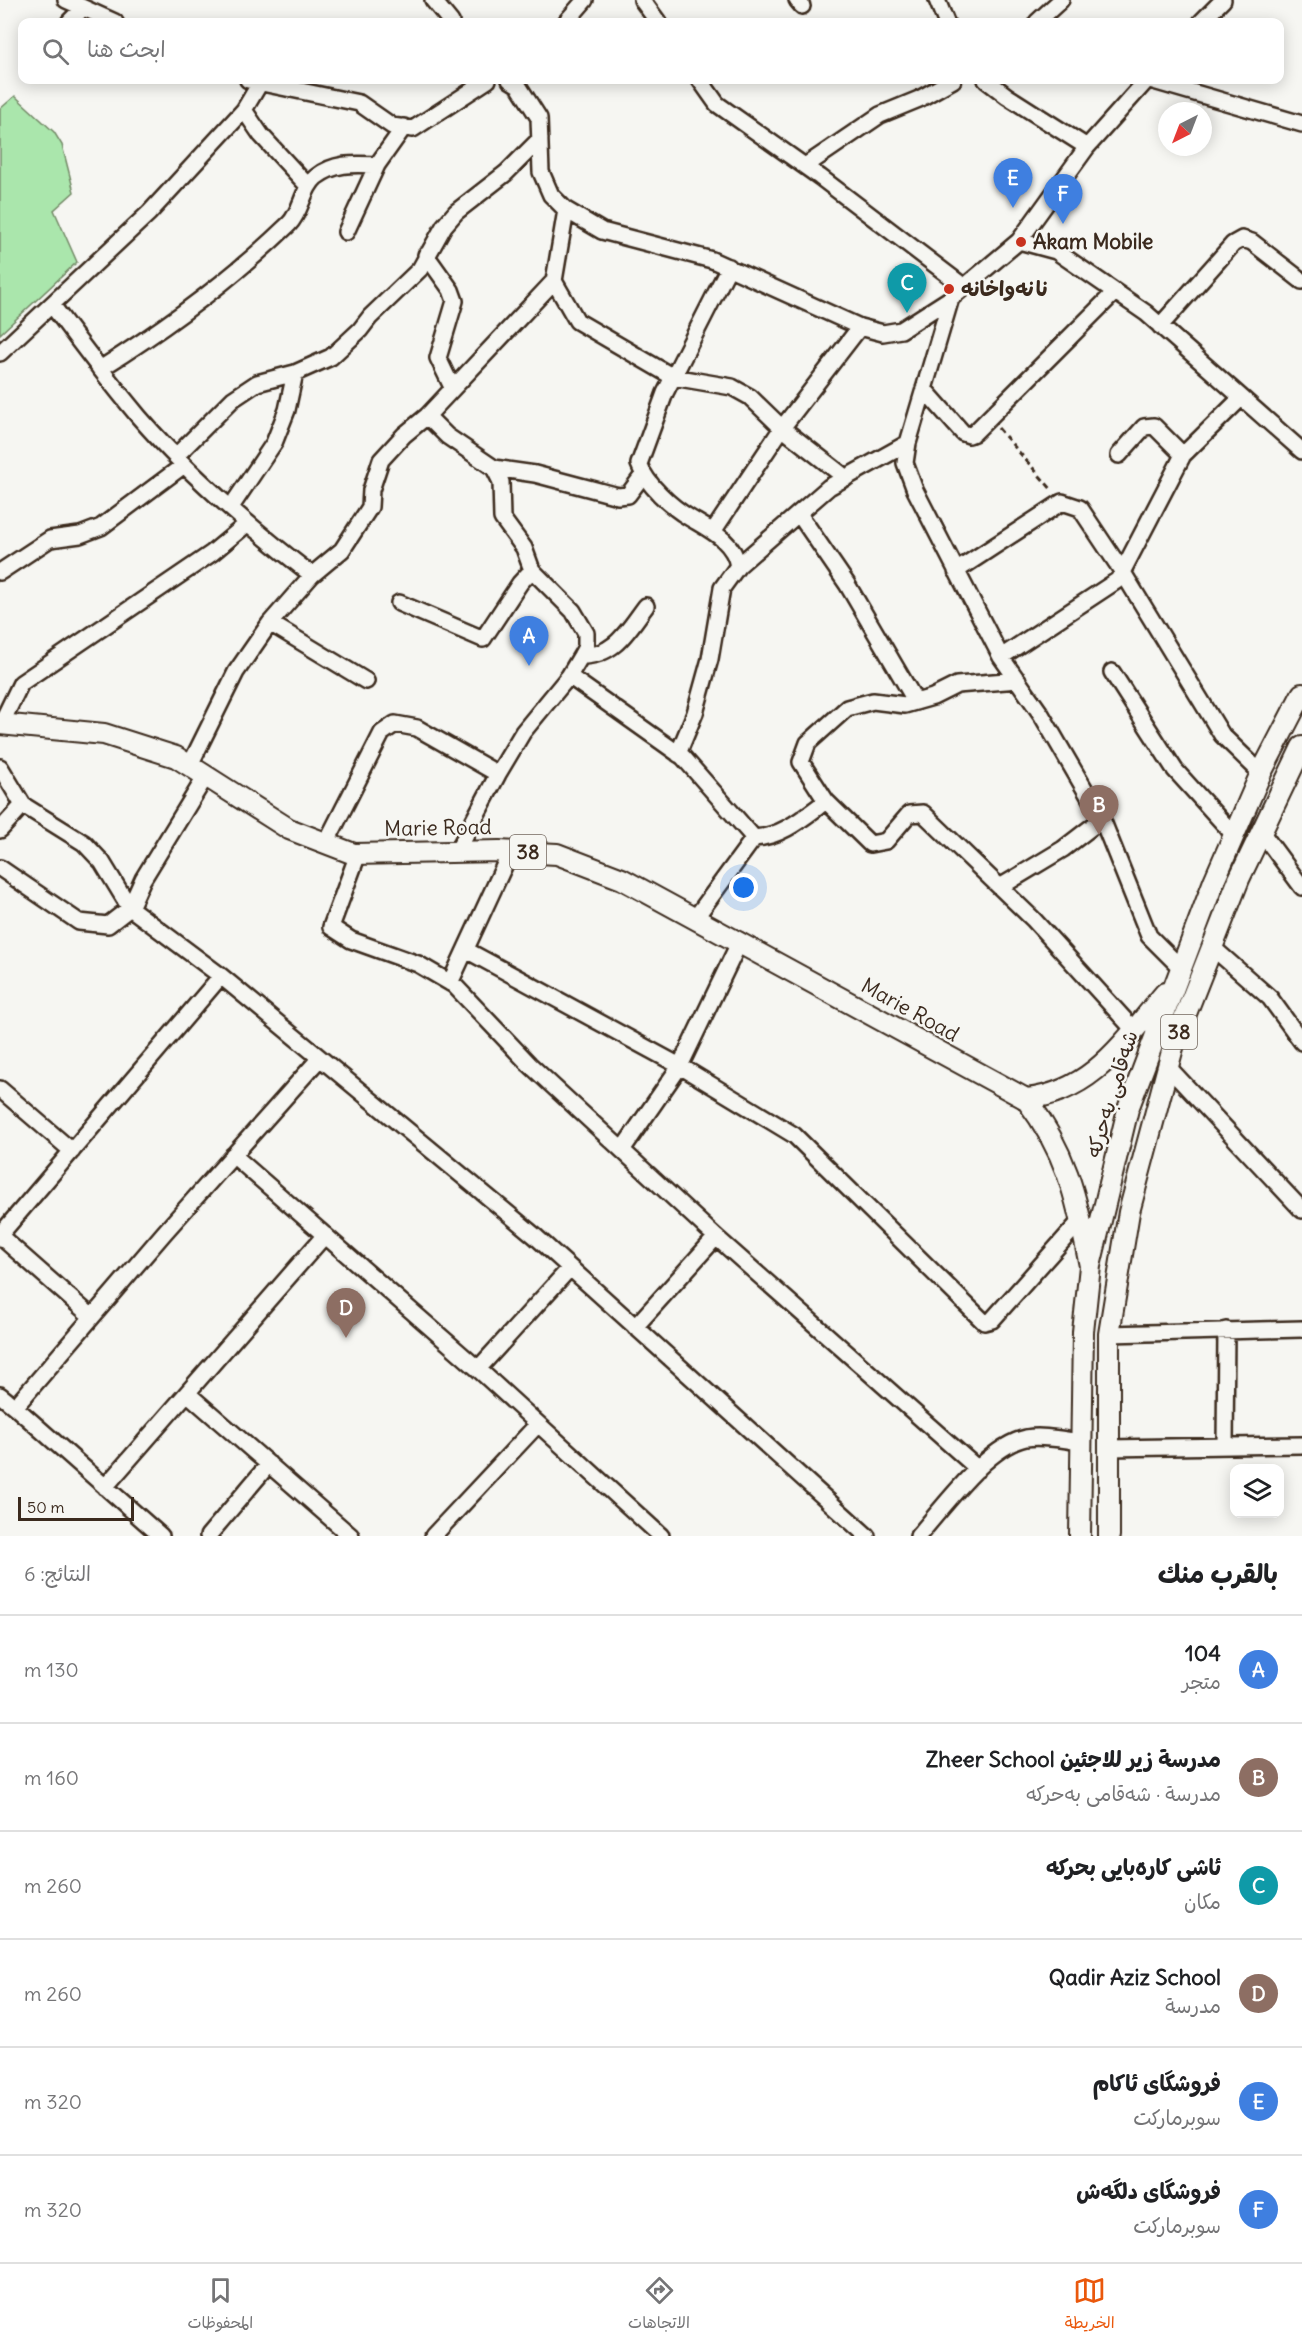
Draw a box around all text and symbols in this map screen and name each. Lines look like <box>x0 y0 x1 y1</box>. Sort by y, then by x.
search box <box>18 18 1284 84</box>
icon: search <box>39 35 72 68</box>
text: ابحث هنا <box>87 35 166 63</box>
north arrow <box>1158 102 1212 156</box>
pin: E <box>994 158 1032 208</box>
pin: F <box>1044 174 1082 224</box>
place label: Akam Mobile <box>1033 228 1153 255</box>
marker: Akam Mobile <box>1014 235 1028 249</box>
pin: C <box>888 264 926 313</box>
place label: نانەواخانە <box>961 275 1048 302</box>
marker: نانەواخانە <box>942 282 956 296</box>
pin: A <box>510 616 548 666</box>
pin: B <box>1080 786 1118 835</box>
street label: Marie Road <box>384 813 492 842</box>
road number: 38 <box>510 835 546 869</box>
your location <box>729 873 758 902</box>
street label: Marie Road <box>857 972 964 1047</box>
road number: 38 <box>1161 1015 1197 1049</box>
street label: شەقامی بەحرکە <box>1079 1027 1145 1161</box>
pin: D <box>326 1288 366 1338</box>
map controls <box>1230 1464 1284 1518</box>
button: layers <box>1230 1464 1284 1518</box>
scale bar <box>18 1494 134 1522</box>
text: 50 m <box>27 1497 65 1517</box>
text: بالقرب منك <box>1158 1557 1278 1590</box>
text: النتائج: 6 <box>24 1561 91 1586</box>
text: 104 <box>1185 1639 1221 1667</box>
text: 130 m <box>24 1657 79 1682</box>
text: A <box>1252 1657 1265 1682</box>
text: متجر <box>1182 1669 1221 1694</box>
text: مدرسة زير للاجئين Zheer School <box>926 1745 1221 1773</box>
text: 160 m <box>24 1765 79 1790</box>
text: B <box>1252 1765 1265 1790</box>
text: مدرسة · شەقامی بەحرکە <box>1026 1781 1221 1806</box>
text: ئاشی کارەبایی بحرکە <box>1046 1853 1221 1881</box>
text: 260 m <box>24 1873 82 1898</box>
text: C <box>1252 1873 1265 1898</box>
text: مكان <box>1184 1889 1221 1914</box>
text: Qadir Aziz School <box>1049 1963 1221 1991</box>
text: 260 m <box>24 1981 82 2006</box>
text: D <box>1251 1981 1266 2006</box>
text: مدرسة <box>1165 1993 1221 2018</box>
text: فروشگای ئاکام <box>1093 2069 1221 2097</box>
text: 320 m <box>24 2089 82 2114</box>
text: E <box>1253 2089 1264 2114</box>
text: سوبرماركت <box>1133 2105 1221 2130</box>
text: فروشگای دلگه‌ش <box>1076 2177 1221 2205</box>
text: 320 m <box>24 2197 82 2222</box>
text: F <box>1253 2197 1264 2222</box>
text: سوبرماركت <box>1133 2213 1221 2238</box>
tab: المحفوظات <box>187 2274 253 2337</box>
tab: الاتجاهات <box>628 2274 690 2337</box>
tab: الخريطة <box>1065 2274 1115 2337</box>

